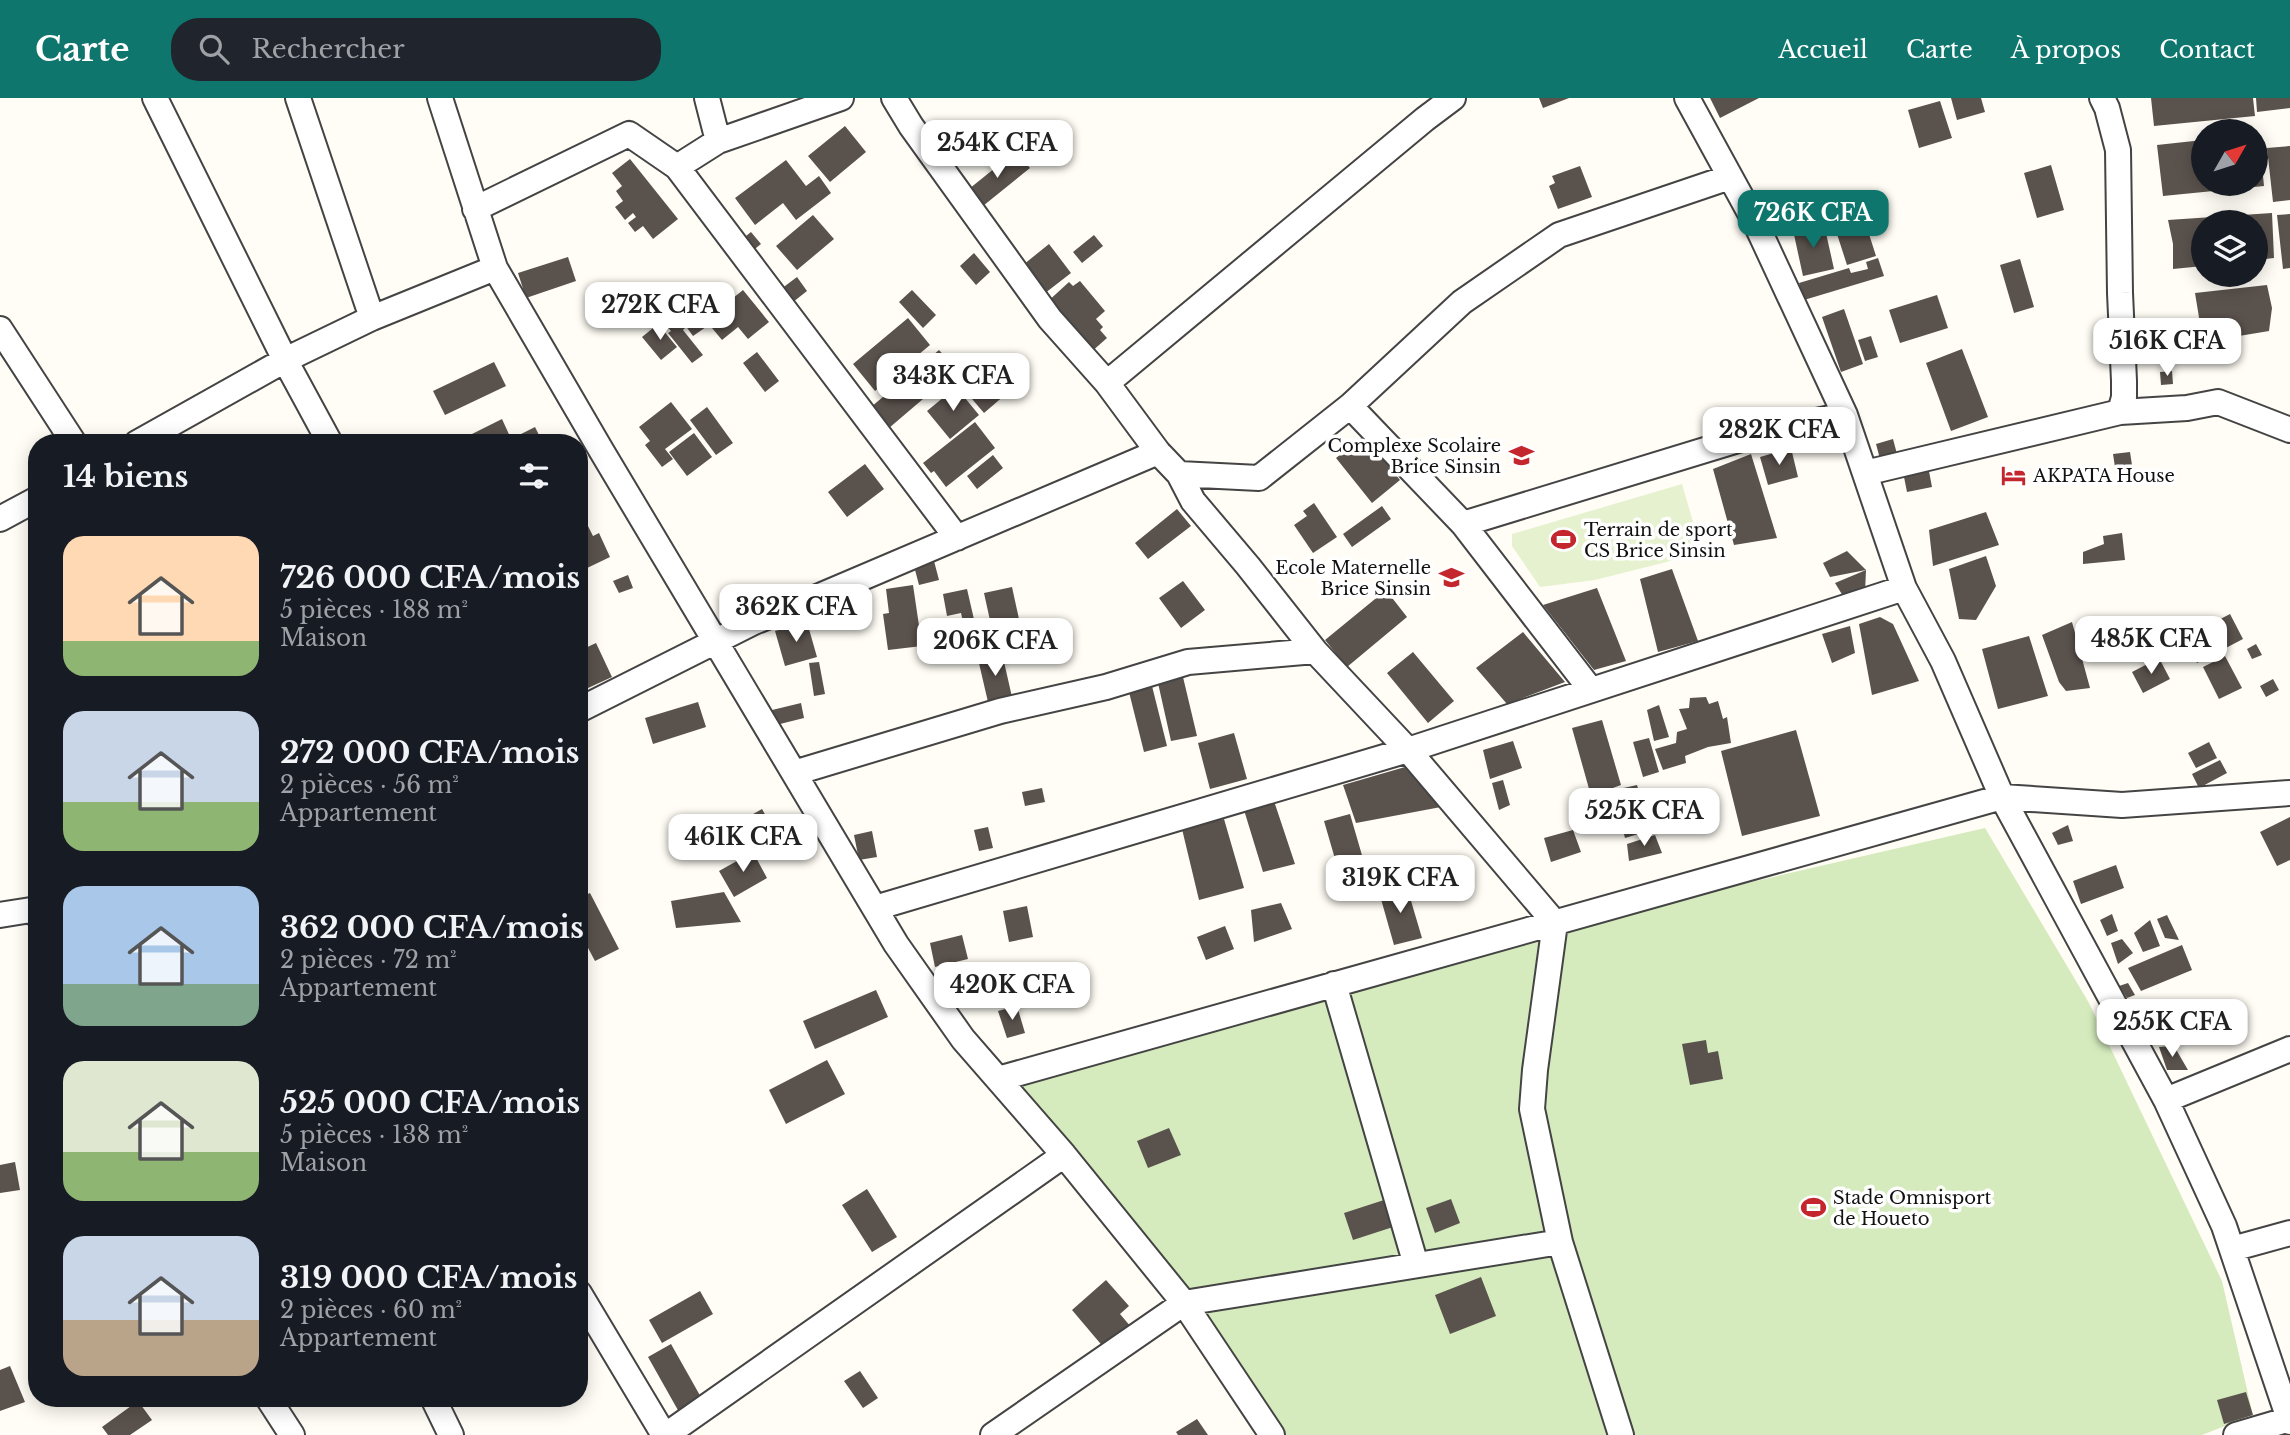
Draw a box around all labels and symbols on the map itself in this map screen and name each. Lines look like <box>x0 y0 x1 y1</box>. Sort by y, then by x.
north arrow <box>2191 119 2268 196</box>
pin: 254K CFA <box>925 120 1069 180</box>
pin: 726K CFA <box>1741 190 1885 250</box>
pin: 272K CFA <box>588 282 732 342</box>
pin: 516K CFA <box>2095 318 2239 378</box>
pin: 343K CFA <box>881 354 1025 413</box>
pin: 282K CFA <box>1707 408 1851 467</box>
place label: Complexe Scolaire Brice Sinsin <box>1327 435 1501 478</box>
school or university icon: Complexe Scolaire Brice Sinsin <box>1507 442 1535 470</box>
hotel icon: AKPATA House <box>1999 462 2027 490</box>
place label: AKPATA House <box>2032 465 2175 487</box>
place label: Terrain de sport CS Brice Sinsin <box>1584 519 1733 562</box>
sports icon: Terrain de sport CS Brice Sinsin <box>1550 526 1578 554</box>
place label: Ecole Maternelle Brice Sinsin <box>1275 557 1431 600</box>
school or university icon: Ecole Maternelle Brice Sinsin <box>1437 564 1465 592</box>
pin: 362K CFA <box>724 584 868 644</box>
pin: 485K CFA <box>2079 616 2223 676</box>
pin: 206K CFA <box>923 618 1067 678</box>
pin: 525K CFA <box>1572 788 1716 848</box>
pin: 461K CFA <box>671 814 815 874</box>
pin: 319K CFA <box>1328 856 1472 915</box>
pin: 420K CFA <box>940 962 1084 1022</box>
pin: 255K CFA <box>2100 1000 2244 1059</box>
place label: Stade Omnisport de Houeto <box>1833 1187 1992 1230</box>
sports icon: Stade Omnisport de Houeto <box>1799 1194 1827 1222</box>

